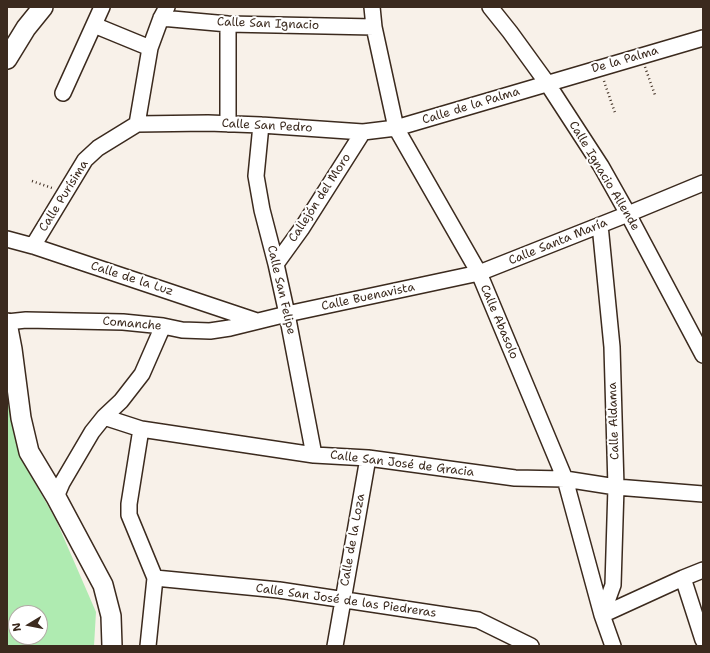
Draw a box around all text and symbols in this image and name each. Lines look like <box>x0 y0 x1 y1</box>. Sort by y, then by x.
street label: Calle San Ignacio <box>217 15 319 33</box>
street label: De la Palma <box>590 44 660 76</box>
street label: Calle de la Palma <box>420 84 522 128</box>
street label: Calle San Pedro <box>221 116 313 136</box>
street label: Calle Ignacio Allende <box>566 119 642 233</box>
street label: Callejón del Moro <box>286 151 354 245</box>
street label: Calle Purísima <box>36 158 92 234</box>
street label: Calle Santa María <box>507 216 609 268</box>
street label: Calle San Felipe <box>264 244 298 336</box>
street label: Calle de la Luz <box>89 259 175 299</box>
street label: Calle Buenavista <box>320 280 416 314</box>
street label: Calle Abasolo <box>477 283 521 361</box>
street label: Comanche <box>102 314 162 334</box>
street label: Calle Aldama <box>605 382 623 460</box>
street label: Calle San José de Gracia <box>329 448 475 480</box>
street label: Calle de la Loza <box>338 493 368 587</box>
street label: Calle San José de las Piedreras <box>255 581 437 621</box>
north arrow <box>8 605 48 645</box>
text: N <box>9 621 25 633</box>

